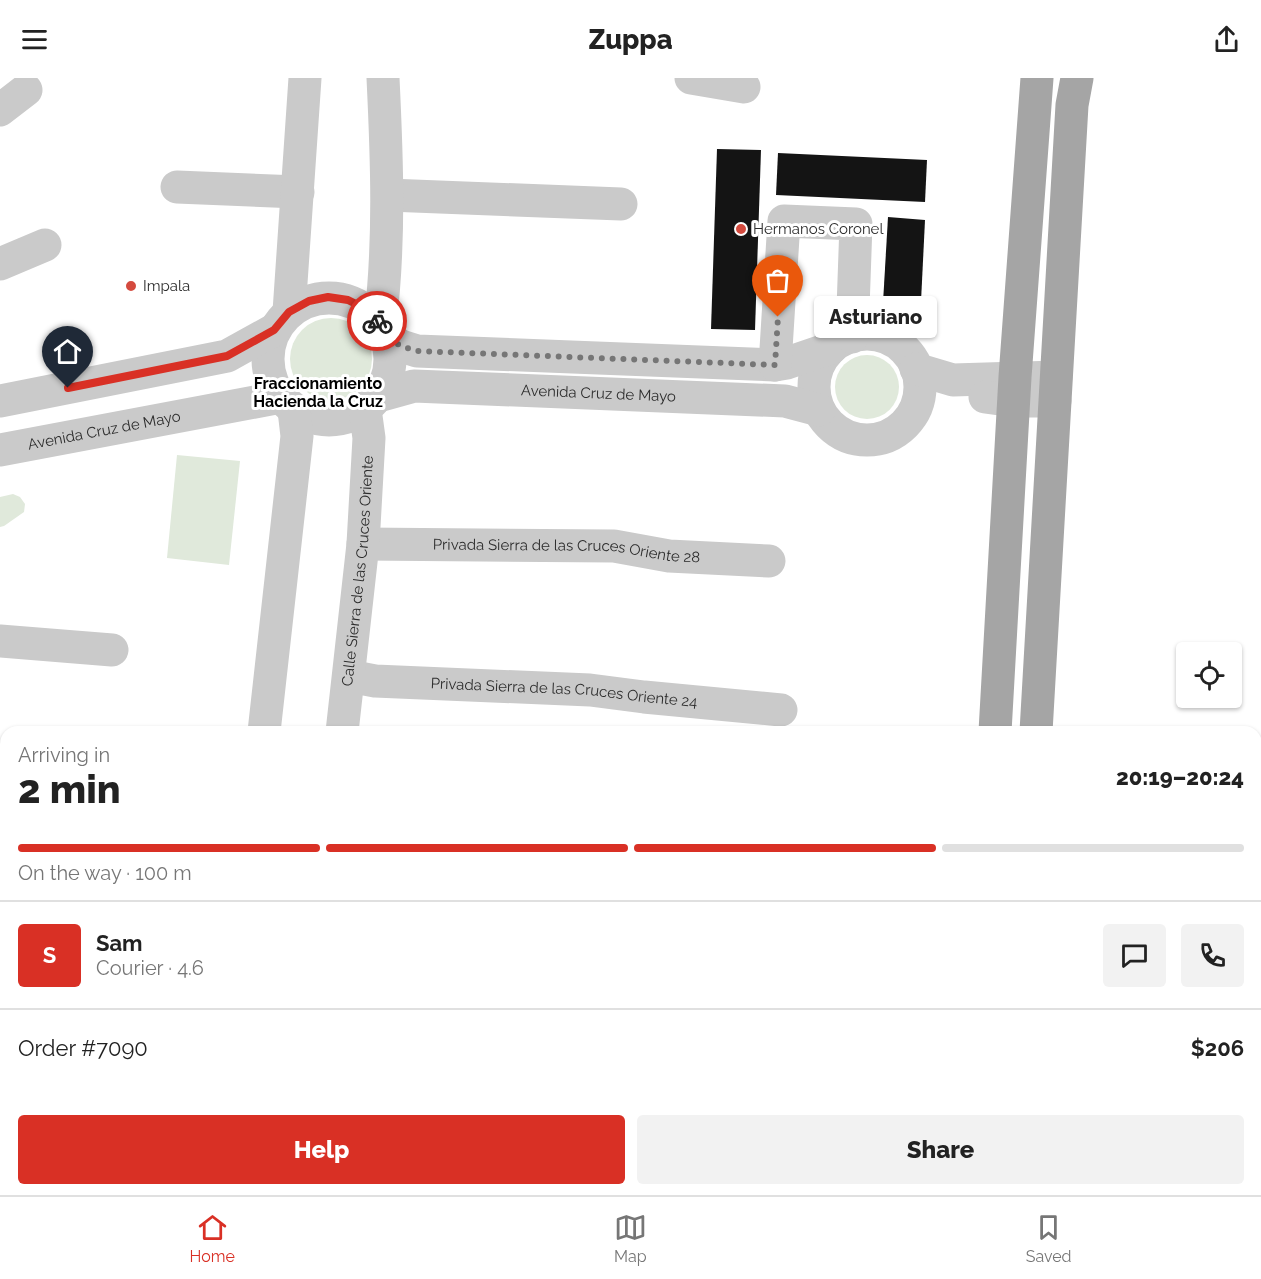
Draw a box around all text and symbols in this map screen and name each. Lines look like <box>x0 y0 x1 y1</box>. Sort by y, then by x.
icon: menu <box>18 23 51 56</box>
icon: share <box>1210 23 1243 56</box>
text: Zuppa <box>589 24 672 55</box>
place label: Hermanos Coronel <box>753 220 884 238</box>
marker: Hermanos Coronel <box>734 222 748 236</box>
pin <box>752 255 803 317</box>
icon: bag <box>761 264 794 297</box>
place label: Impala <box>143 277 190 295</box>
marker: Impala <box>124 279 138 293</box>
courier <box>347 291 407 351</box>
callout: Asturiano <box>814 296 937 338</box>
icon: bike <box>361 305 394 338</box>
text: Asturiano <box>829 305 922 329</box>
pin <box>42 326 93 388</box>
icon: home <box>51 335 84 368</box>
district label: Fraccionamiento Hacienda la Cruz <box>253 374 383 411</box>
street label: Avenida Cruz de Mayo <box>521 381 676 406</box>
street label: Avenida Cruz de Mayo <box>26 407 182 454</box>
street label: Calle Sierra de las Cruces Oriente <box>338 455 377 687</box>
street label: Privada Sierra de las Cruces Oriente 28 <box>433 536 701 567</box>
map controls <box>1176 642 1242 708</box>
button: locate <box>1176 642 1242 708</box>
street label: Privada Sierra de las Cruces Oriente 24 <box>430 674 698 711</box>
text: Arriving in <box>18 743 110 767</box>
text: 20:19–20:24 <box>1116 764 1244 790</box>
text: 2 min <box>18 766 121 812</box>
text: On the way · 100 m <box>18 861 192 885</box>
button: chat <box>1103 924 1166 987</box>
button: phone <box>1181 924 1244 987</box>
text: Sam <box>96 930 143 956</box>
text: S <box>43 942 56 968</box>
text: Courier · 4.6 <box>96 956 204 980</box>
text: Order #7090 <box>18 1035 148 1061</box>
text: $206 <box>1191 1035 1244 1061</box>
button: Help <box>18 1115 625 1184</box>
button: Share <box>637 1115 1244 1184</box>
tab: Home <box>189 1211 235 1266</box>
tab: Map <box>614 1211 647 1266</box>
tab: Saved <box>1026 1211 1071 1266</box>

